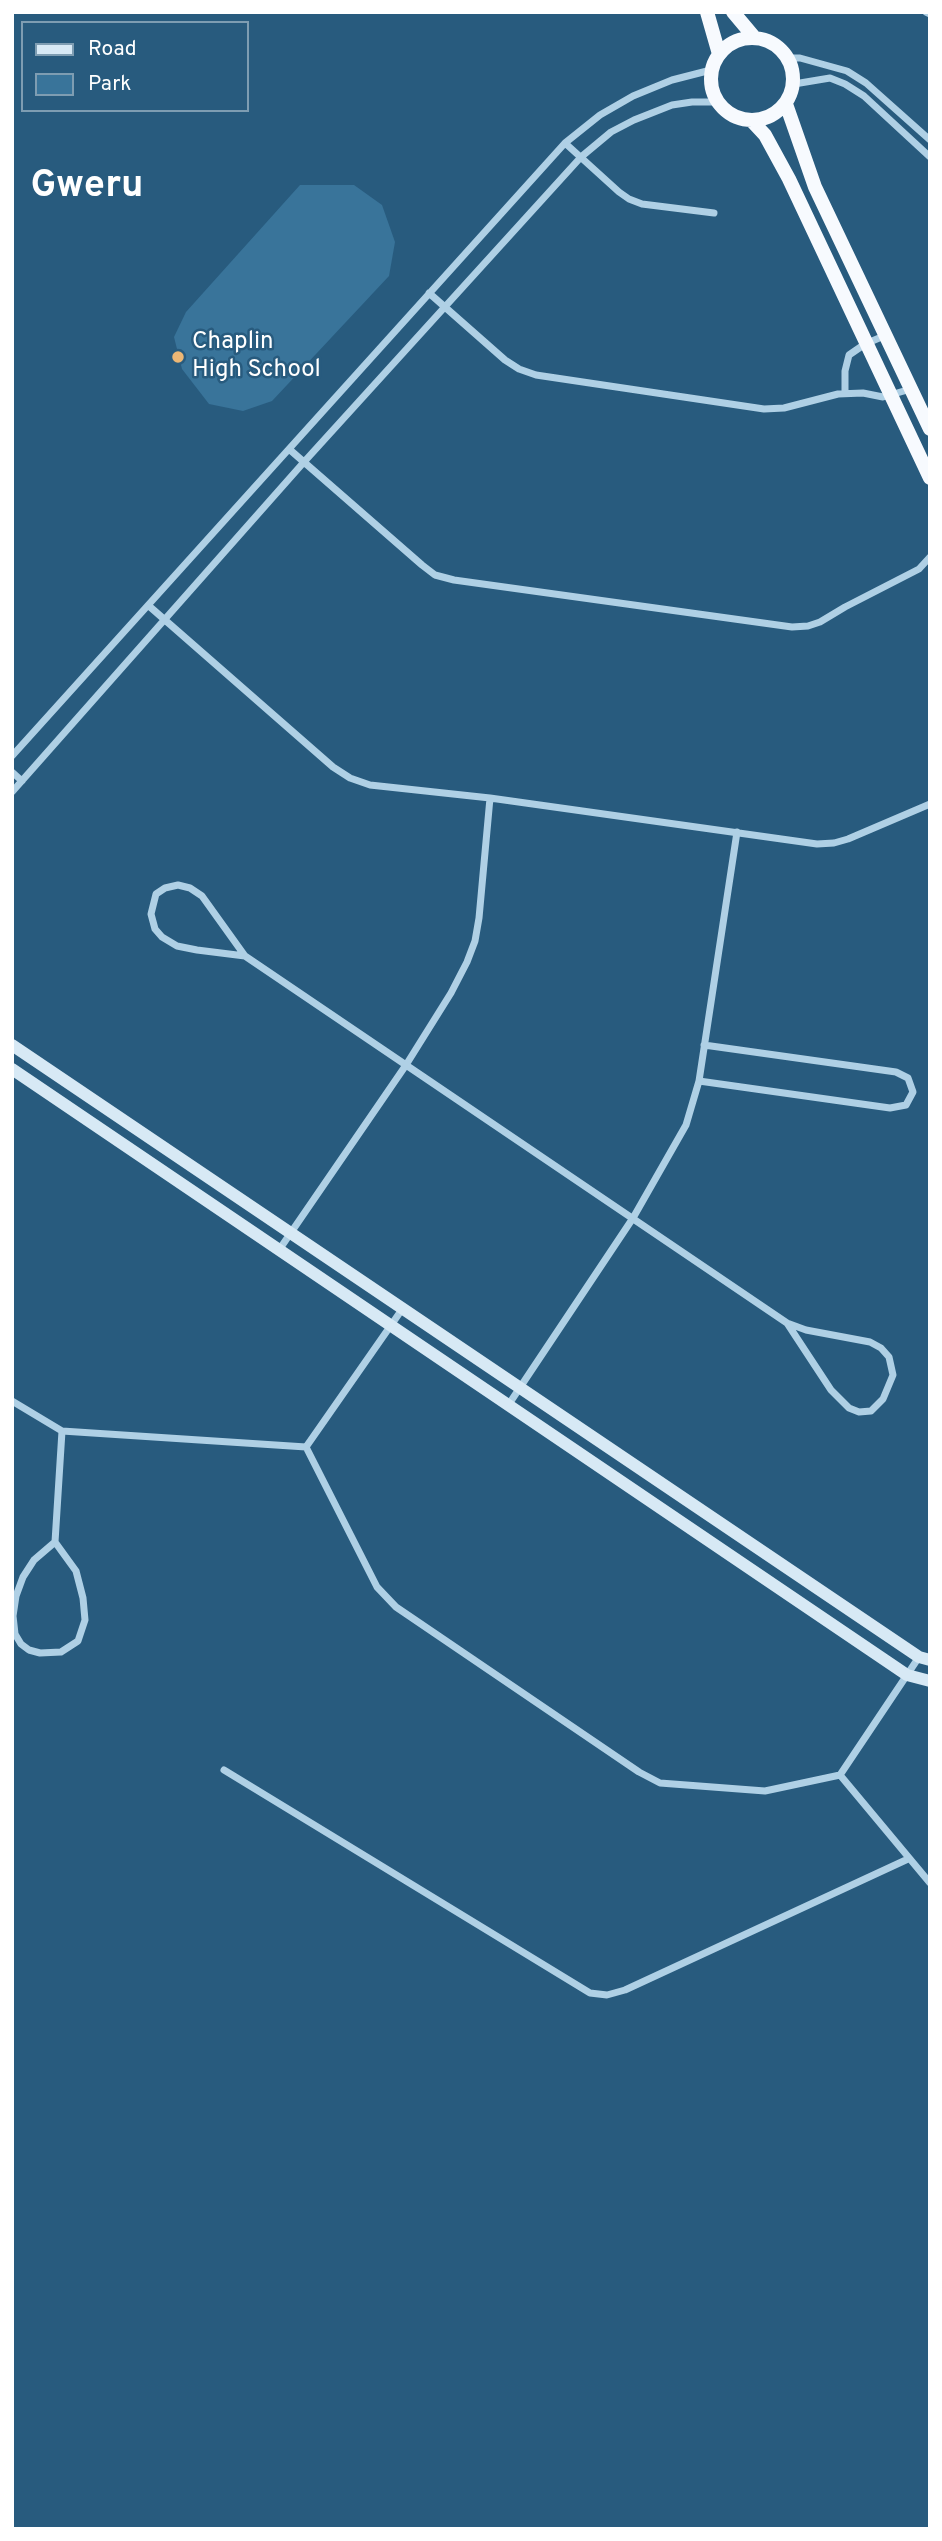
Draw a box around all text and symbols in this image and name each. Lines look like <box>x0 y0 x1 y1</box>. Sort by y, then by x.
legend <box>21 21 248 112</box>
text: Road <box>88 36 137 63</box>
text: Park <box>88 71 131 98</box>
district label: Gweru <box>30 165 144 211</box>
place label: Chaplin High School <box>192 329 321 385</box>
marker: Chaplin High School <box>170 349 186 365</box>

